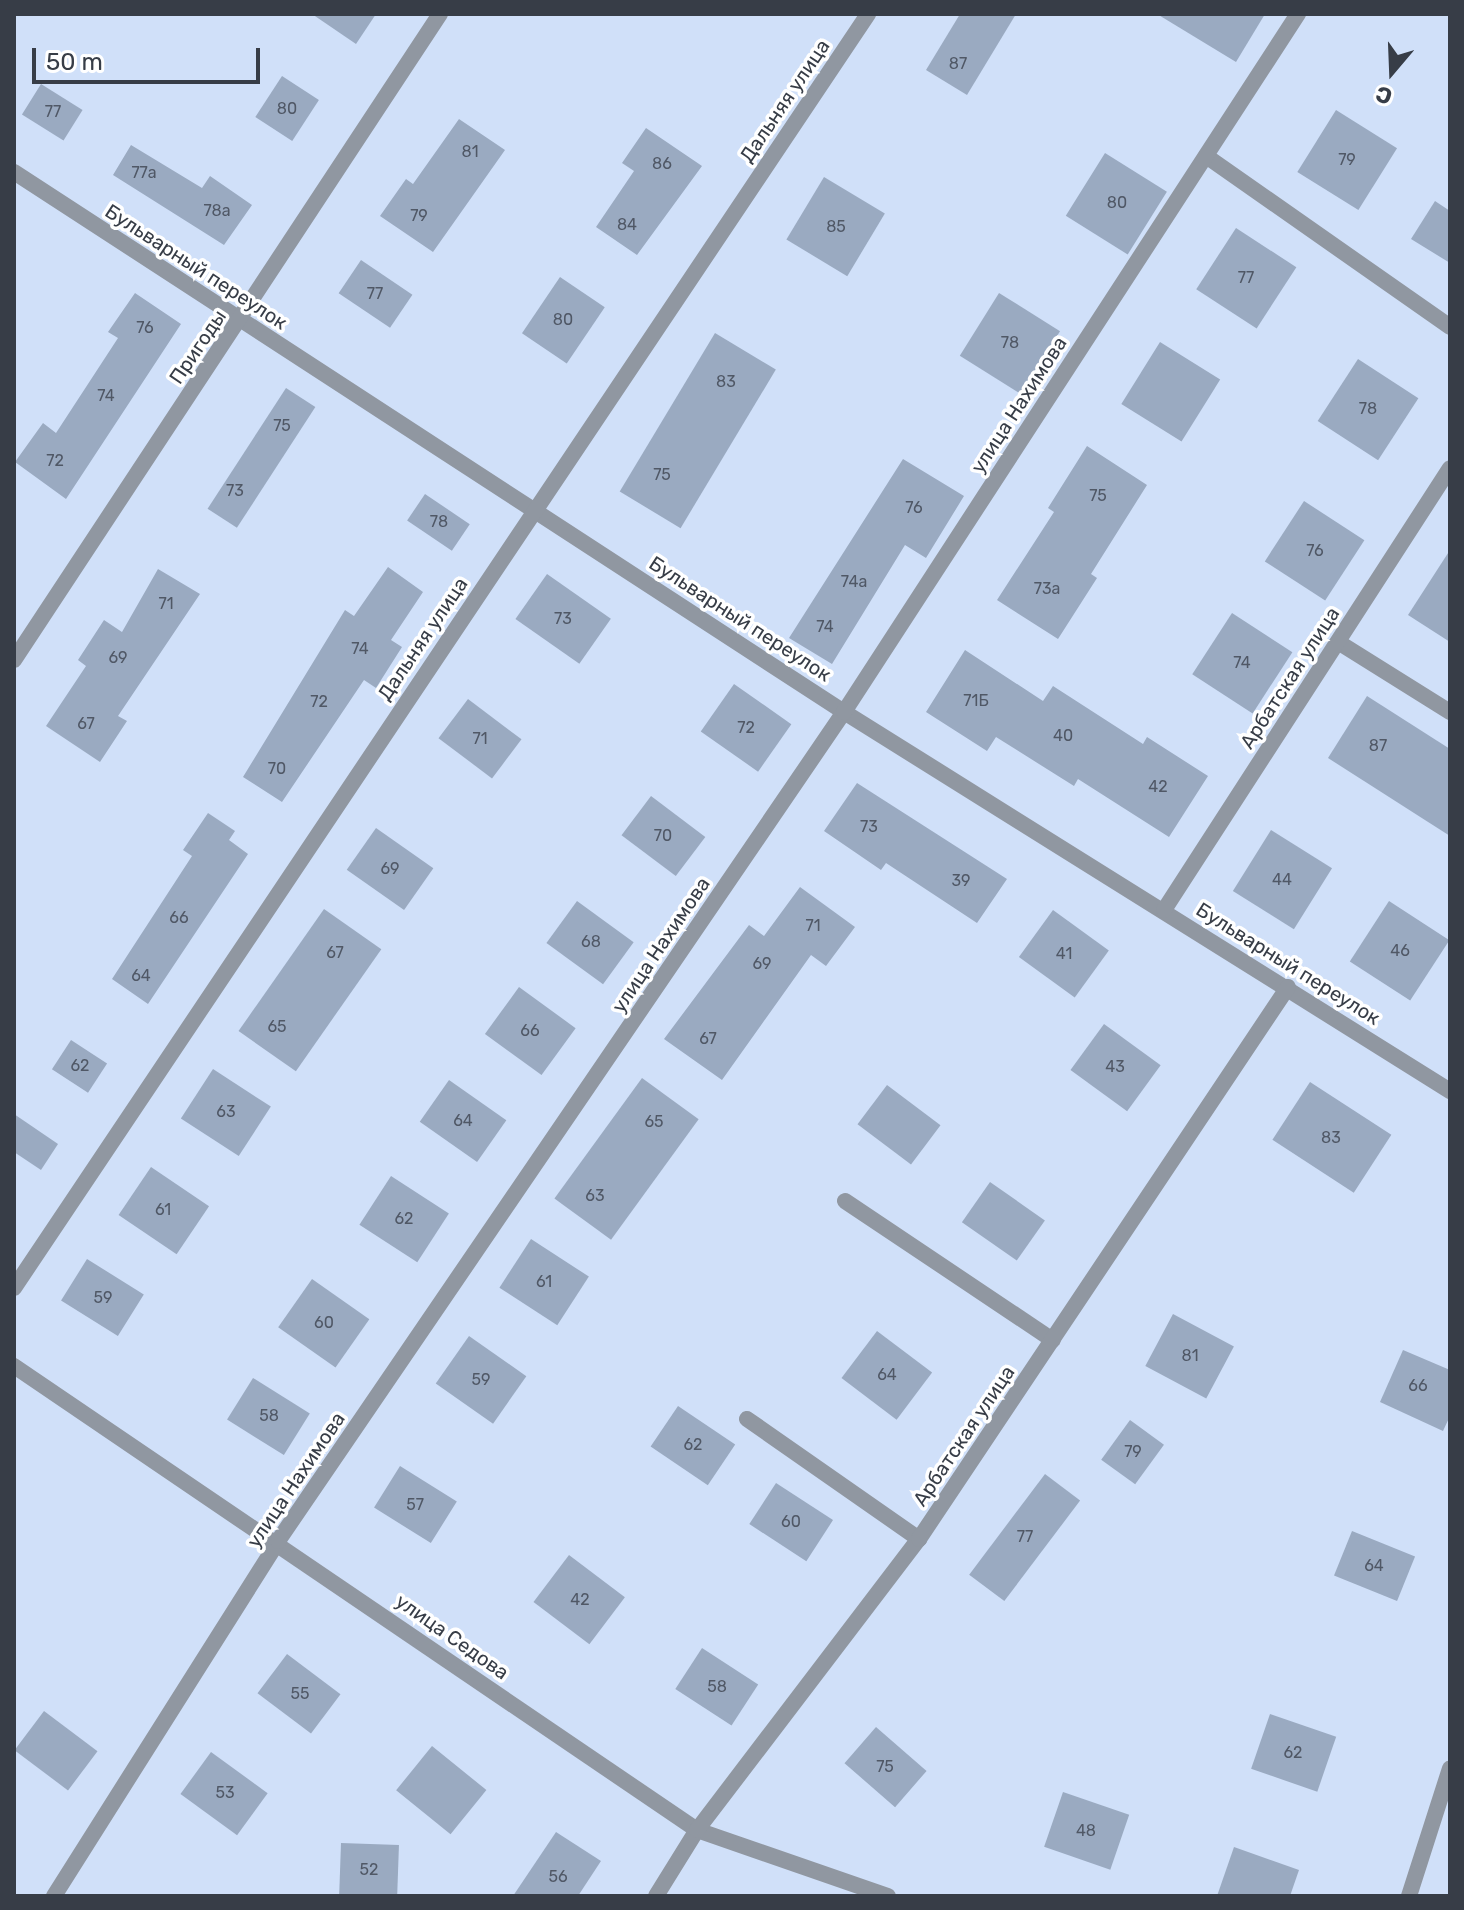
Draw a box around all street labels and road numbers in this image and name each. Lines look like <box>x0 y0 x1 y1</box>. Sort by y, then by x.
street label: Дальняя улица <box>735 35 835 167</box>
street label: Бульварный переулок <box>100 199 292 335</box>
street label: Пригоды <box>164 305 232 389</box>
street label: улица Нахимова <box>966 332 1072 478</box>
street label: Бульварный переулок <box>644 551 836 687</box>
street label: Дальняя улица <box>373 573 473 705</box>
street label: Арбатская улица <box>1235 603 1345 753</box>
street label: улица Нахимова <box>607 873 715 1017</box>
street label: Бульварный переулок <box>1192 898 1384 1030</box>
street label: Арбатская улица <box>908 1361 1020 1511</box>
street label: улица Нахимова <box>242 1408 350 1552</box>
street label: улица Седова <box>391 1589 513 1685</box>

